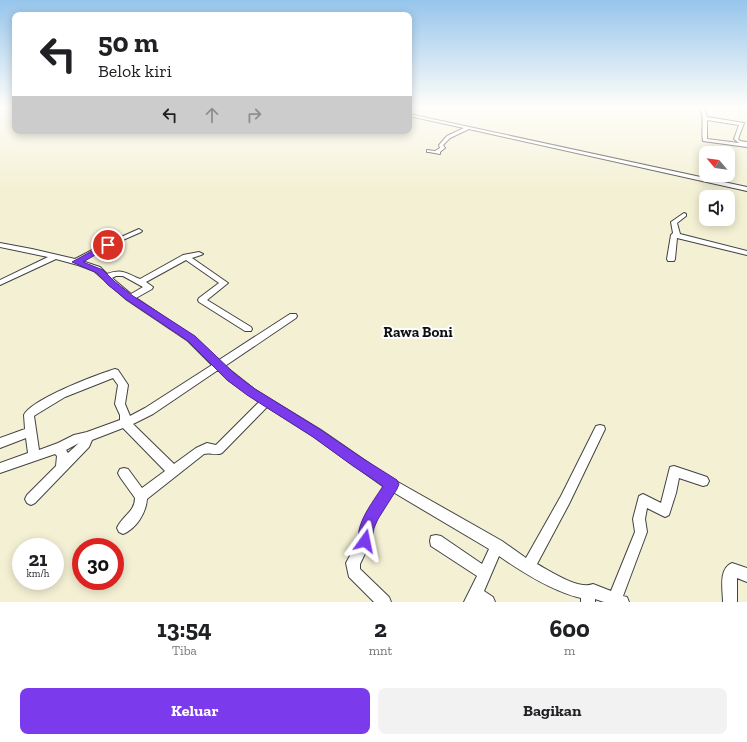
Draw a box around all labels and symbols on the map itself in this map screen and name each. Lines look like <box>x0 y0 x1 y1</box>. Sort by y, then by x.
north arrow <box>699 146 735 182</box>
pin <box>91 228 125 262</box>
district label: Rawa Boni <box>383 323 453 341</box>
position arrow <box>344 520 386 562</box>
speed limit sign: 30 <box>72 538 124 590</box>

